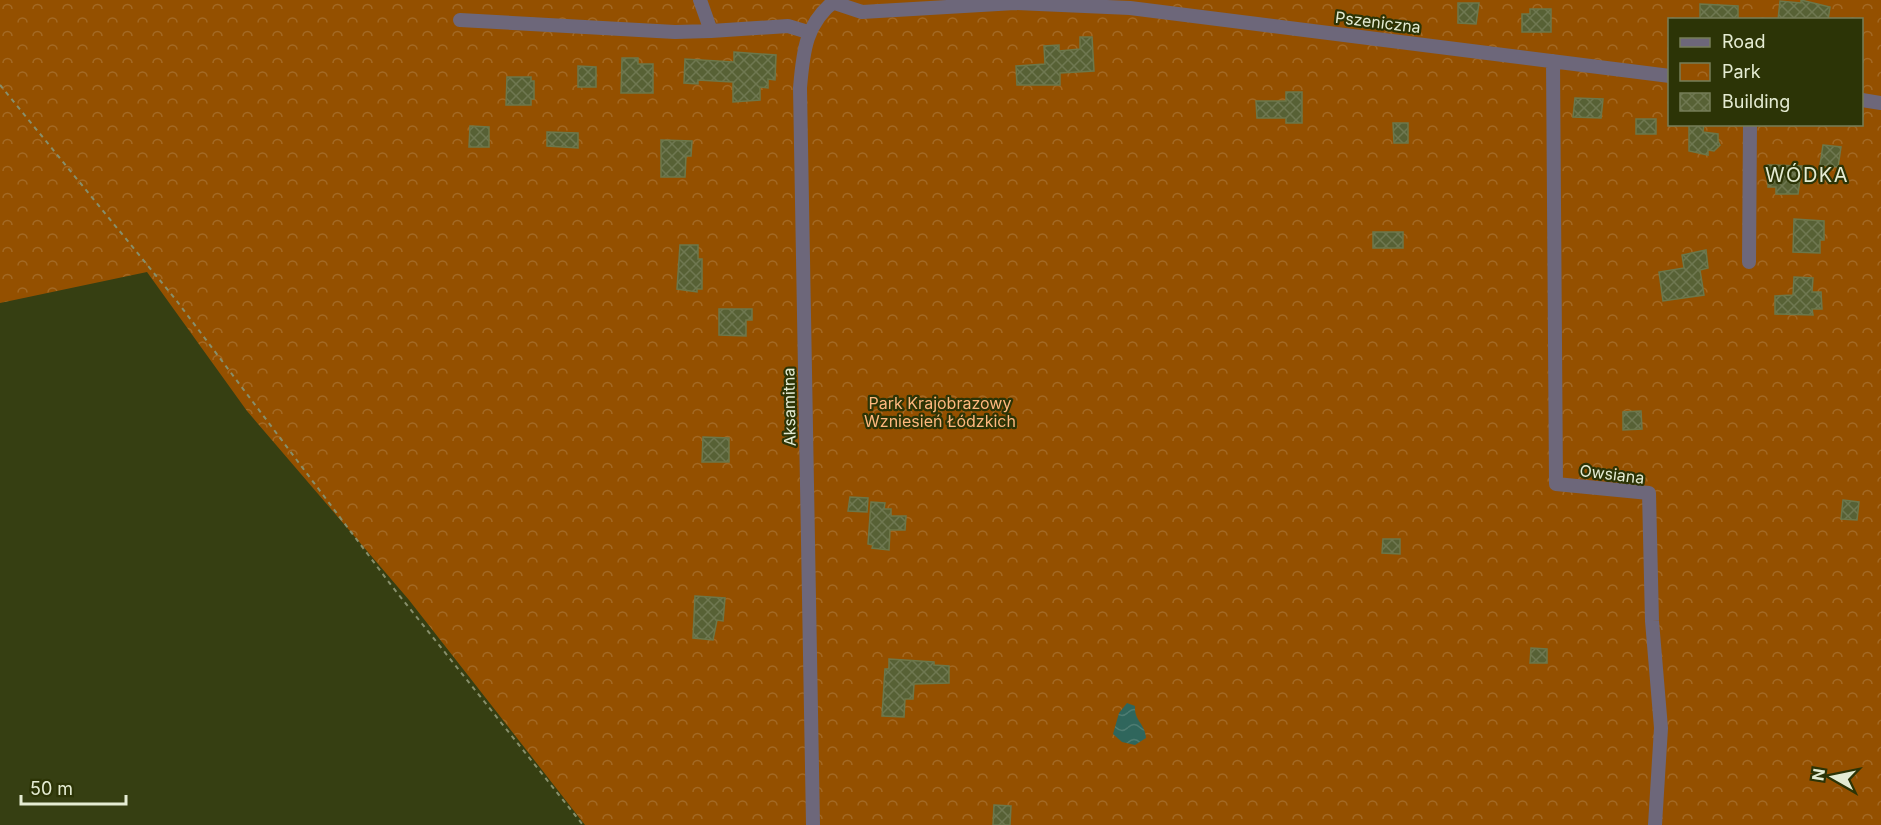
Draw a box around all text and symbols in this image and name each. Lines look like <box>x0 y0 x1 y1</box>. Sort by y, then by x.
street label: Pszeniczna <box>1334 7 1422 37</box>
legend <box>1668 18 1863 126</box>
text: Road <box>1722 31 1765 52</box>
text: Park <box>1722 61 1761 82</box>
text: Building <box>1722 91 1790 112</box>
district label: WÓDKA <box>1765 162 1849 187</box>
street label: Aksamitna <box>778 367 800 447</box>
park label: Park Krajobrazowy Wzniesień Łódzkich <box>864 393 1016 431</box>
street label: Owsiana <box>1578 460 1646 488</box>
north arrow <box>1803 747 1863 807</box>
text: N <box>1807 767 1829 782</box>
scale bar <box>21 768 126 806</box>
text: 50 m <box>30 778 73 799</box>

